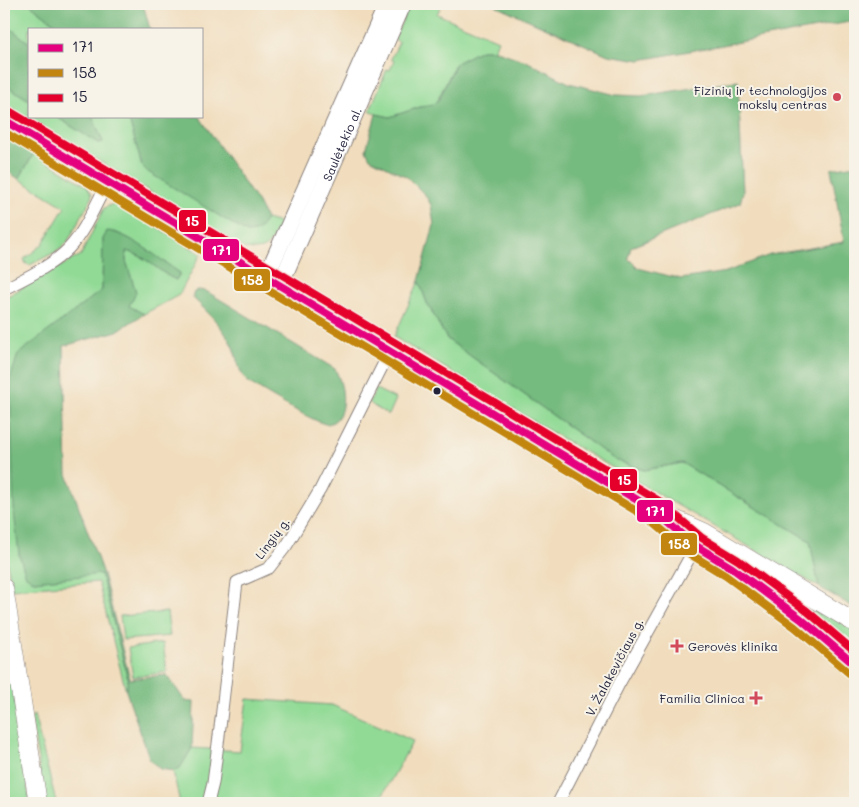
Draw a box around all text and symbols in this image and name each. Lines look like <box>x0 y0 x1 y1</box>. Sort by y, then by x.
legend <box>28 28 202 118</box>
text: 171 <box>72 36 94 56</box>
text: 158 <box>72 62 97 82</box>
place label: Fizinių ir technologijos mokslų centras <box>694 82 827 112</box>
text: 15 <box>72 86 87 106</box>
marker: Fizinių ir technologijos mokslų centras <box>831 91 843 103</box>
street label: Saulėtekio al. <box>319 104 365 183</box>
line badge: 15 <box>178 209 207 233</box>
text: 15 <box>185 211 199 230</box>
line badge: 171 <box>202 238 240 262</box>
text: 171 <box>211 240 231 259</box>
line badge: 158 <box>233 268 271 292</box>
text: 158 <box>240 270 264 289</box>
unlabelled marker <box>432 386 442 396</box>
line badge: 15 <box>609 468 638 492</box>
text: 15 <box>617 470 631 489</box>
line badge: 171 <box>636 499 674 523</box>
text: 171 <box>645 501 665 520</box>
street label: Lingių g. <box>251 514 293 562</box>
line badge: 158 <box>660 532 698 556</box>
text: 158 <box>667 534 691 553</box>
street label: V. Žalakevičiaus g. <box>581 615 647 719</box>
place label: Gerovės klinika <box>688 638 778 654</box>
marker: Gerovės klinika <box>670 639 684 653</box>
place label: Familia Clinica <box>659 690 745 706</box>
marker: Familia Clinica <box>749 691 763 705</box>

